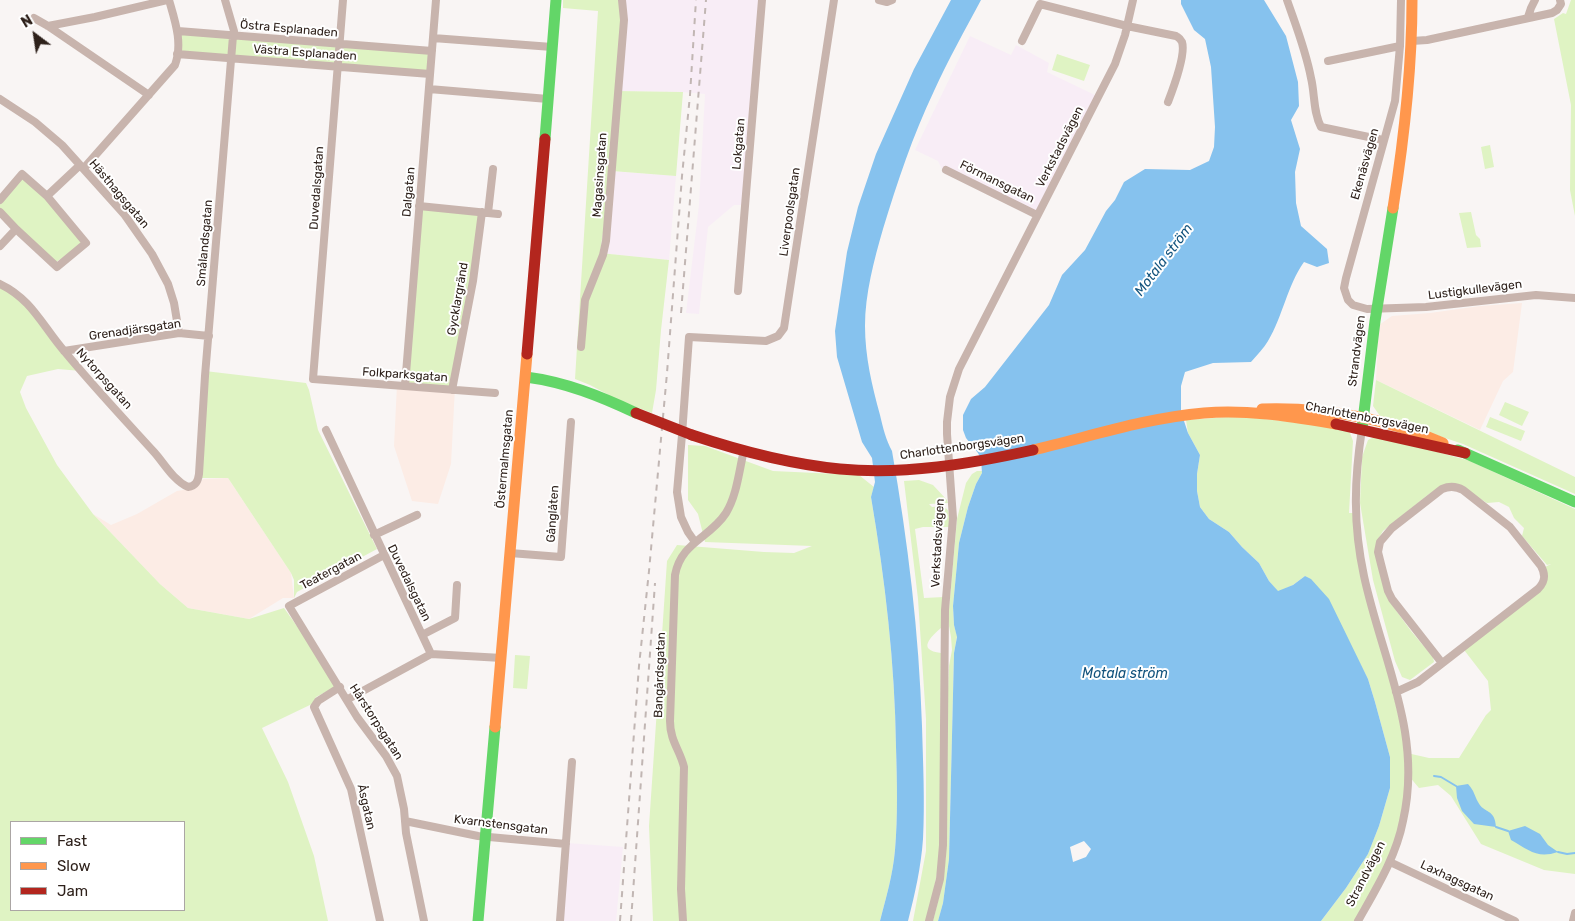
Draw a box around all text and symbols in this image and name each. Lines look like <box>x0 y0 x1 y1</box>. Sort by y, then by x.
north arrow <box>10 10 60 60</box>
text: N <box>18 12 36 32</box>
street label: Östra Esplanaden <box>240 18 338 40</box>
street label: Västra Esplanaden <box>253 42 357 64</box>
street label: Verkstadsvägen <box>1033 104 1087 190</box>
street label: Lokgatan <box>730 118 748 170</box>
street label: Ekenäsvägen <box>1348 127 1382 201</box>
street label: Magasinsgatan <box>590 132 610 218</box>
street label: Duvedalsgatan <box>307 146 327 230</box>
street label: Hästhagsgatan <box>86 157 152 231</box>
street label: Förmansgatan <box>957 158 1037 206</box>
street label: Dalgatan <box>400 166 418 218</box>
street label: Liverpoolsgatan <box>777 167 803 257</box>
street label: Smålandsgatan <box>194 199 216 287</box>
water label: Motala ström <box>1131 221 1197 299</box>
street label: Gycklargränd <box>444 261 472 337</box>
street label: Lustigkullevägen <box>1427 277 1523 303</box>
street label: Strandvägen <box>1345 314 1369 388</box>
street label: Grenadjärsgatan <box>88 316 182 344</box>
street label: Nytorpsgatan <box>73 346 135 412</box>
street label: Folkparksgatan <box>362 365 448 385</box>
street label: Charlottenborgsvägen <box>1304 399 1430 437</box>
street label: Östermalmsgatan <box>493 409 517 509</box>
street label: Charlottenborgsvägen <box>899 431 1025 463</box>
street label: Gånglåten <box>544 485 562 543</box>
street label: Verkstadsvägen <box>928 498 948 588</box>
street label: Duvedalsgatan <box>384 542 434 624</box>
street label: Teatergatan <box>298 549 364 593</box>
street label: Bangårdsgatan <box>651 632 669 718</box>
water label: Motala ström <box>1082 666 1168 682</box>
street label: Hårstorpsgatan <box>346 681 406 763</box>
street label: Åsgatan <box>354 783 378 831</box>
street label: Kvarnstensgatan <box>453 812 549 838</box>
legend <box>10 821 185 911</box>
text: Fast <box>57 832 87 850</box>
street label: Strandvägen <box>1343 839 1389 909</box>
text: Slow <box>57 857 90 875</box>
street label: Laxhagsgatan <box>1418 858 1496 904</box>
text: Jam <box>57 882 88 900</box>

